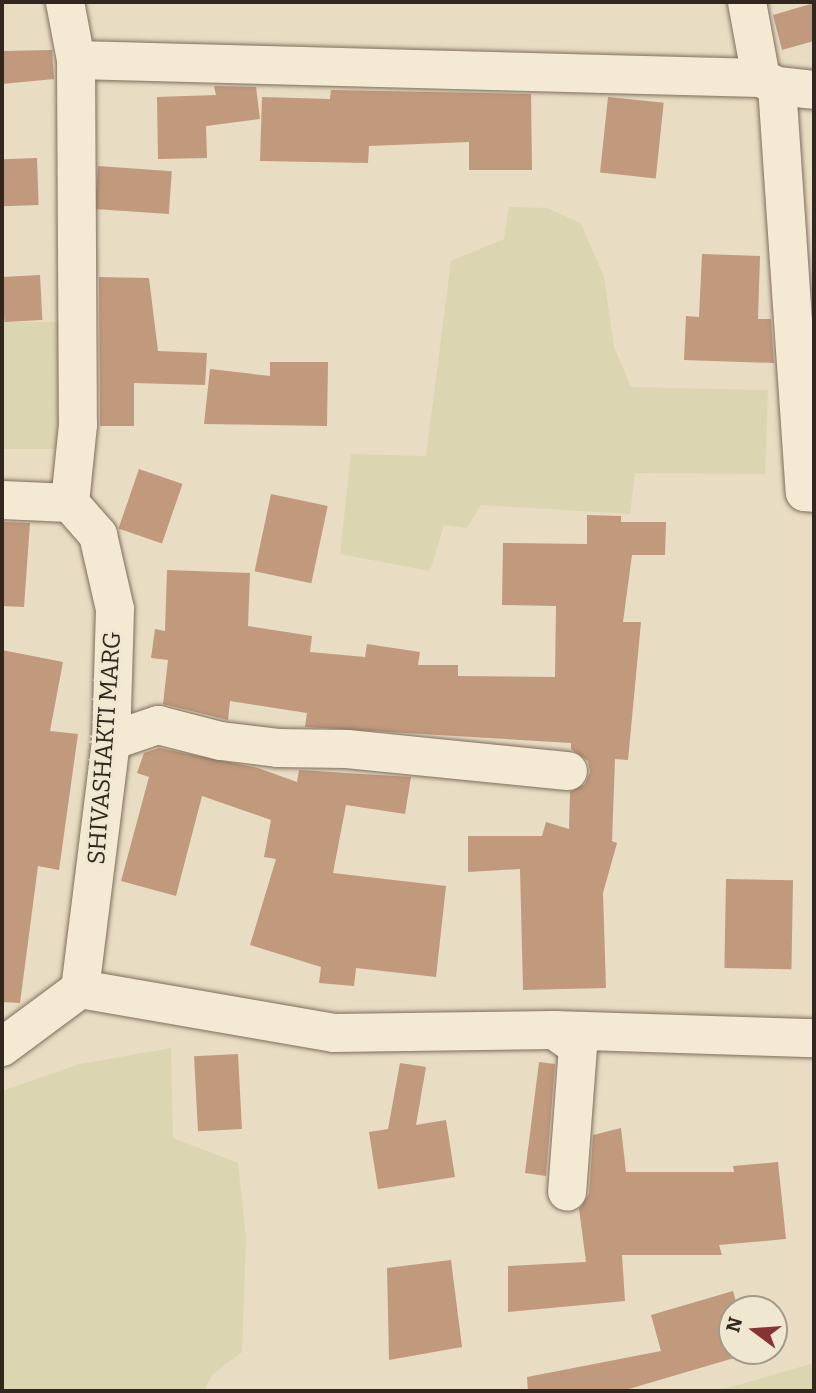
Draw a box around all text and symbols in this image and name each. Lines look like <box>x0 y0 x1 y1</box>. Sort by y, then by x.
street label: SHIVASHAKTI MARG <box>82 631 128 865</box>
north arrow <box>718 1295 788 1365</box>
text: N <box>721 1314 747 1335</box>

